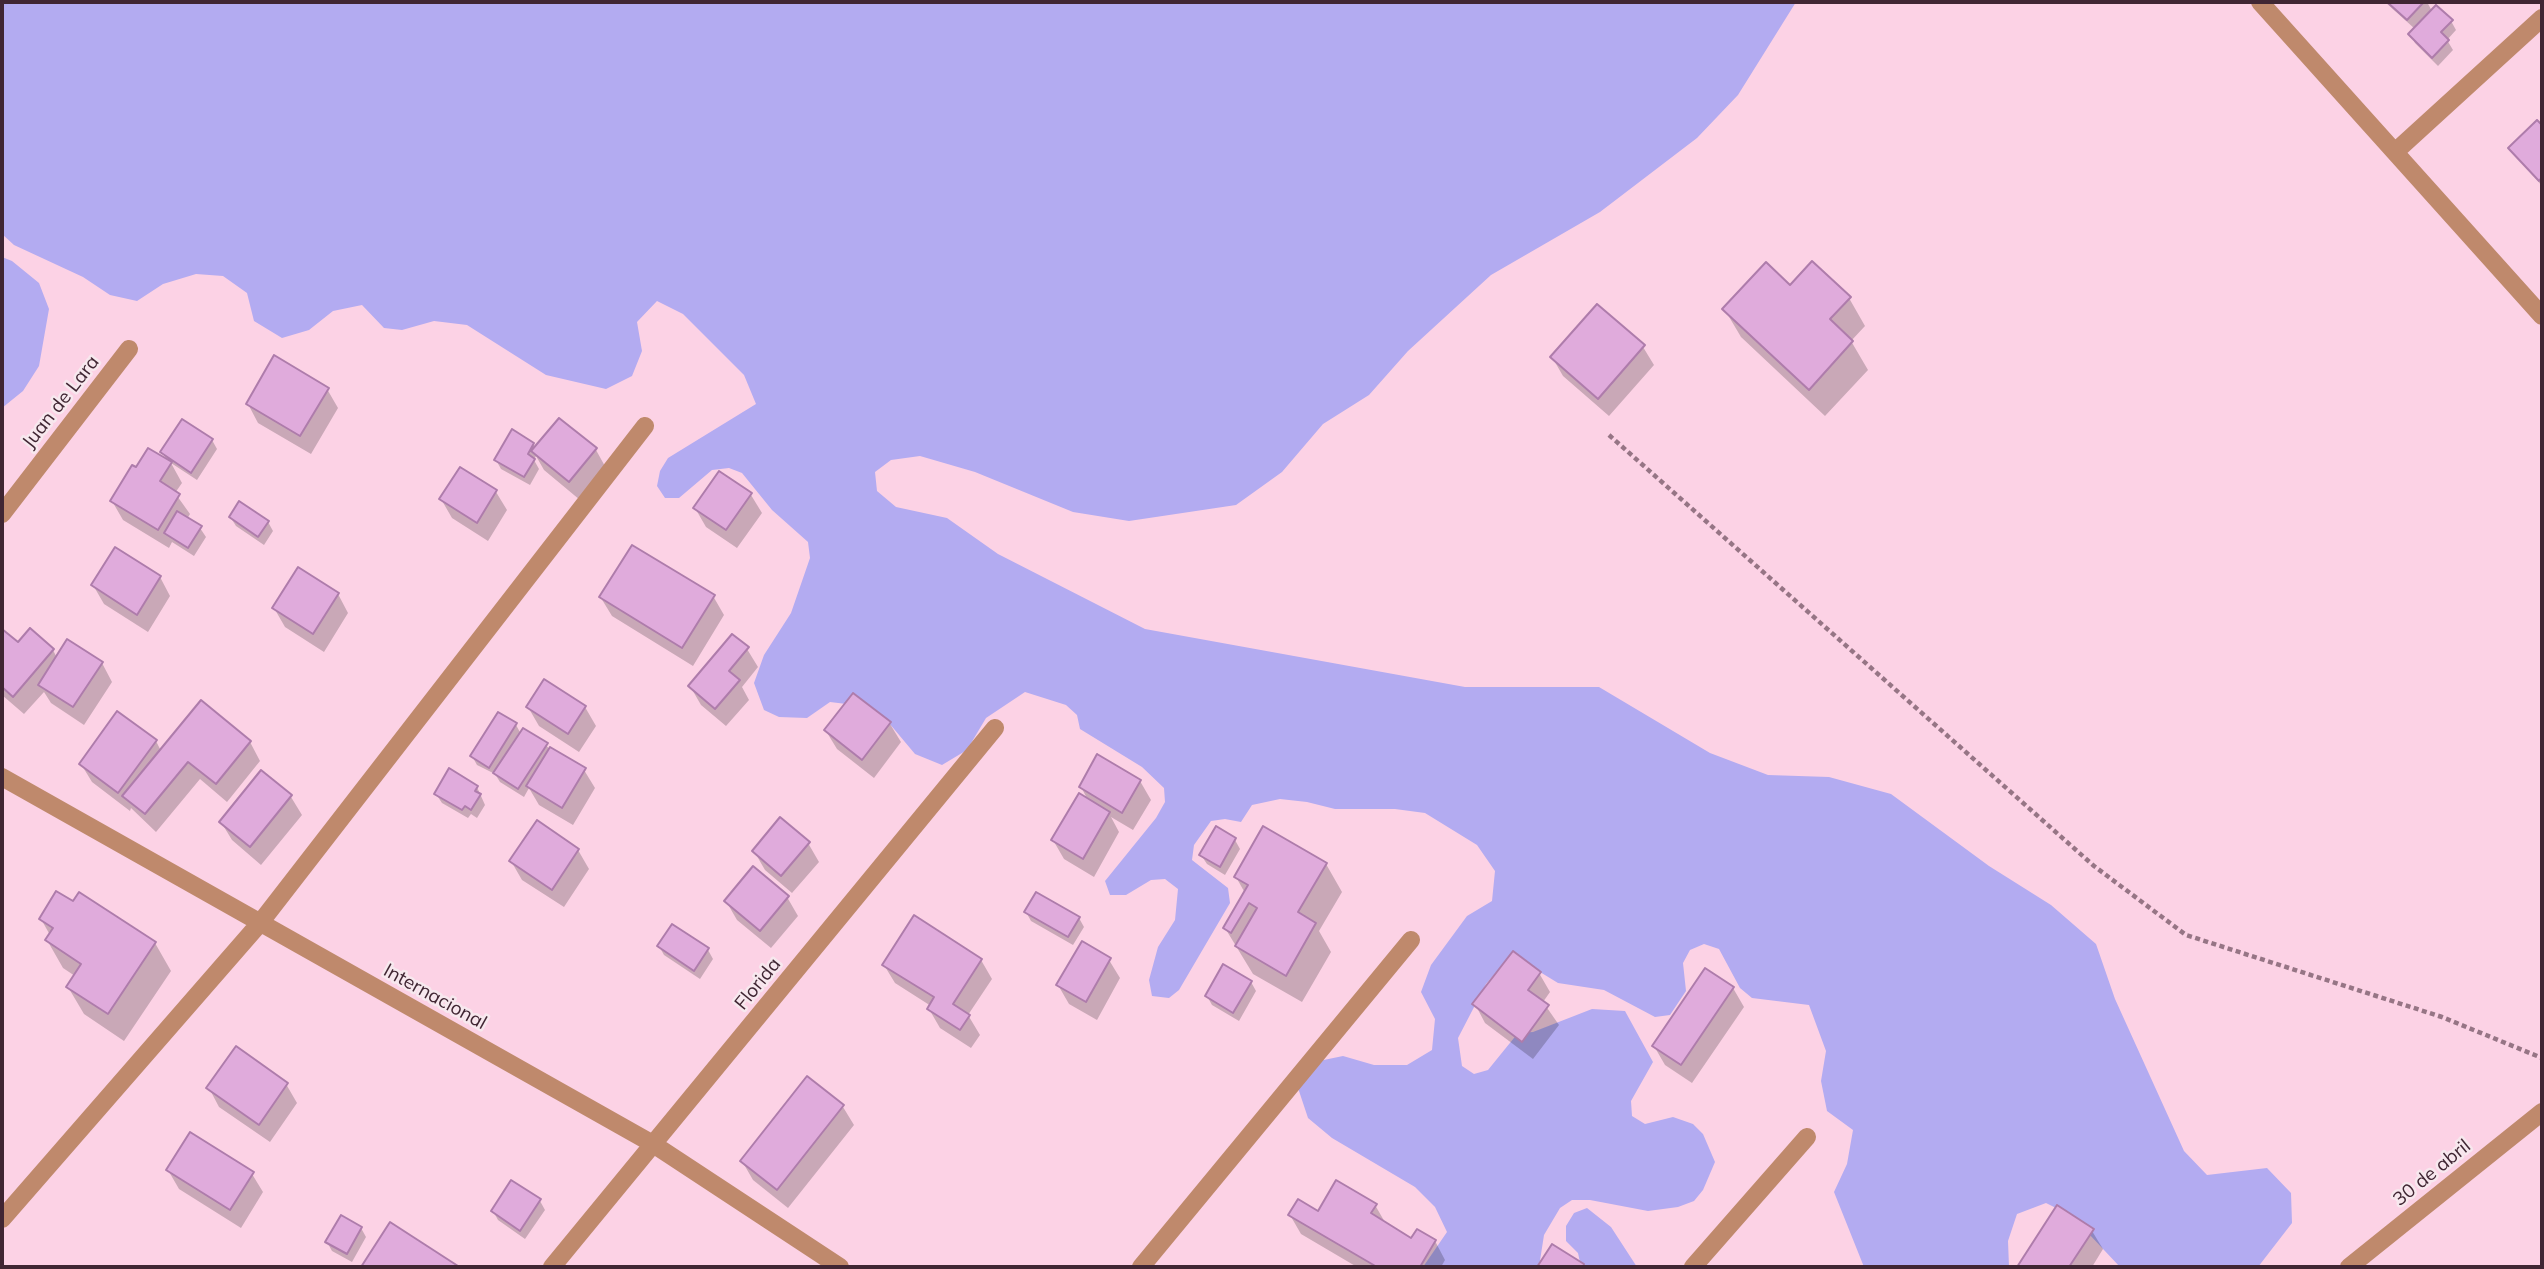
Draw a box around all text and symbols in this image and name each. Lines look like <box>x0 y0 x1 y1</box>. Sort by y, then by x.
street label: Juan de Lara <box>18 351 104 453</box>
street label: Florida <box>730 953 786 1015</box>
street label: Internacional <box>380 959 490 1035</box>
street label: 30 de abril <box>2389 1135 2475 1211</box>

